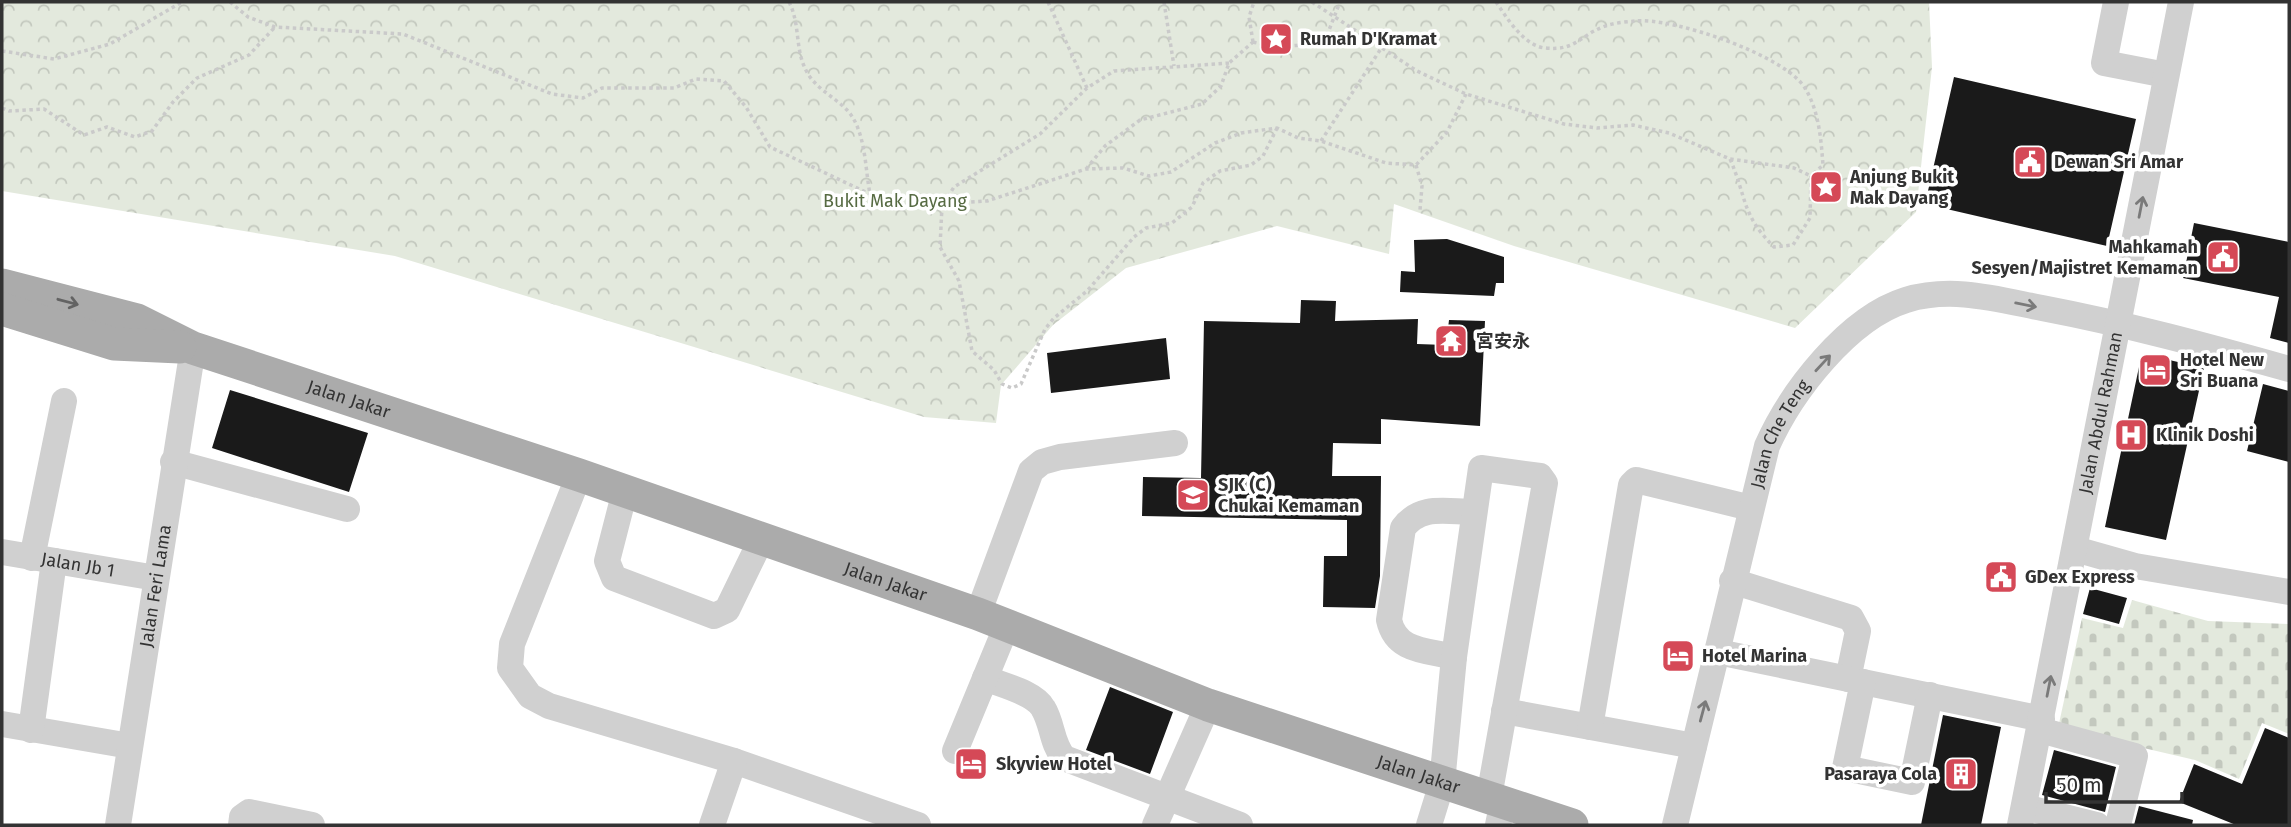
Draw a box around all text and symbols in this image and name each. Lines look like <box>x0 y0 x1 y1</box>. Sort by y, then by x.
place icon: Rumah D'Kramat <box>1257 20 1295 58</box>
place label: Rumah D'Kramat <box>1300 28 1438 50</box>
public building icon: Dewan Sri Amar <box>2011 143 2049 181</box>
place label: Dewan Sri Amar <box>2054 151 2184 173</box>
place label: Anjung Bukit Mak Dayang <box>1849 166 1955 209</box>
place icon: Anjung Bukit Mak Dayang <box>1807 168 1845 206</box>
park label: Bukit Mak Dayang <box>823 190 968 212</box>
one-way arrow <box>2134 196 2148 219</box>
place label: Mahkamah Sesyen/Majistret Kemaman <box>1972 236 2198 279</box>
public building icon: Mahkamah Sesyen/Majistret Kemaman <box>2204 238 2242 276</box>
one-way arrow <box>56 296 79 309</box>
one-way arrow <box>2014 298 2037 312</box>
temple icon: 宮安永 <box>1432 322 1470 360</box>
place label: 宮安永 <box>1476 330 1530 352</box>
street label: Jalan Abdul Rahman <box>2074 330 2127 496</box>
place label: Hotel New Sri Buana <box>2180 349 2265 392</box>
hotel icon: Hotel New Sri Buana <box>2136 351 2174 389</box>
one-way arrow <box>1815 354 1831 372</box>
street label: Jalan Jakar <box>304 375 393 423</box>
street label: Jalan Che Teng <box>1746 375 1815 491</box>
hospital icon: Klinik Doshi <box>2112 416 2150 454</box>
place label: Klinik Doshi <box>2156 424 2254 446</box>
place label: SJK (C) Chukai Kemaman <box>1218 474 1359 517</box>
school or university icon: SJK (C) Chukai Kemaman <box>1174 476 1212 514</box>
street label: Jalan Feri Lama <box>135 523 176 649</box>
street label: Jalan Jb 1 <box>39 548 116 582</box>
street label: Jalan Jakar <box>841 557 930 606</box>
public building icon: GDex Express <box>1982 558 2020 596</box>
place label: GDex Express <box>2025 566 2135 588</box>
hotel icon: Hotel Marina <box>1659 637 1697 675</box>
place label: Hotel Marina <box>1702 645 1807 667</box>
one-way arrow <box>2042 675 2056 698</box>
one-way arrow <box>1697 701 1710 723</box>
hotel icon: Skyview Hotel <box>952 745 990 783</box>
street label: Jalan Jakar <box>1374 750 1463 798</box>
place label: Skyview Hotel <box>996 753 1113 775</box>
building icon: Pasaraya Cola <box>1942 755 1980 793</box>
scale bar <box>2046 760 2182 804</box>
place label: Pasaraya Cola <box>1824 763 1937 785</box>
text: 50 m <box>2056 772 2102 798</box>

